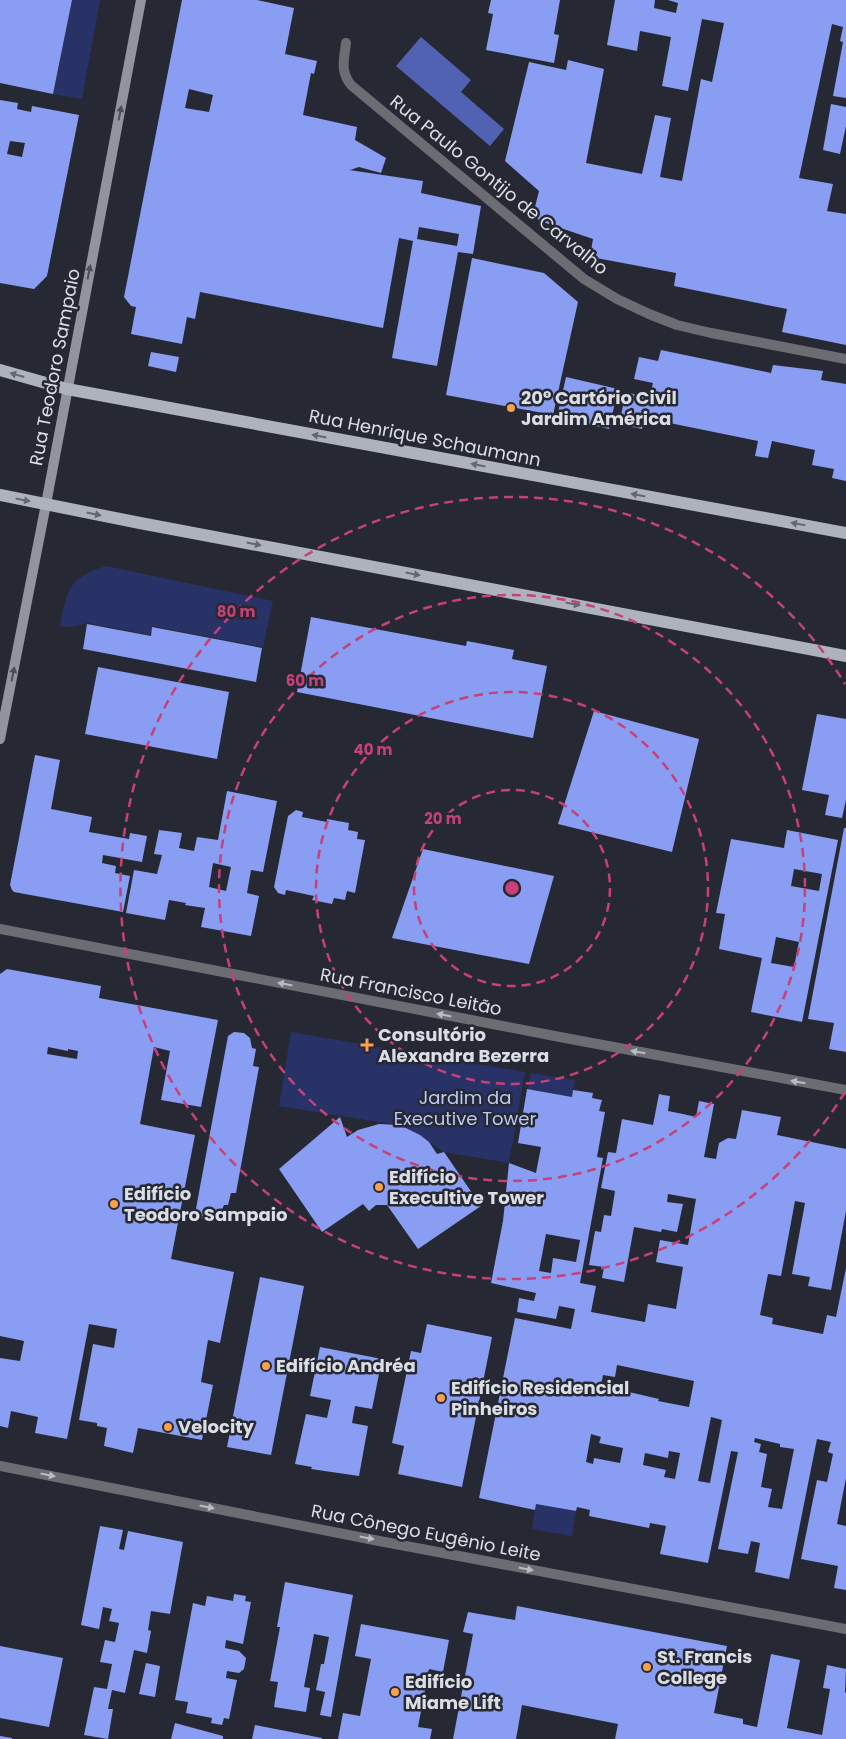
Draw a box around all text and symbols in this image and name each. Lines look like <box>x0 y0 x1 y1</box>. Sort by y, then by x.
street label: Rua Paulo Gontijo de Carvalho <box>385 89 614 280</box>
one-way arrow <box>116 104 124 120</box>
one-way arrow <box>86 264 94 280</box>
street label: Rua Teodoro Sampaio <box>23 266 86 468</box>
one-way arrow <box>9 370 24 378</box>
place label: 20º Cartório Civil Jardim América <box>521 385 677 431</box>
marker: 20º Cartório Civil Jardim América <box>505 402 517 414</box>
street label: Rua Henrique Schaumann <box>307 403 543 472</box>
one-way arrow <box>310 431 326 439</box>
one-way arrow <box>470 461 486 469</box>
one-way arrow <box>630 490 646 498</box>
one-way arrow <box>16 496 32 504</box>
one-way arrow <box>86 510 102 518</box>
one-way arrow <box>790 520 806 528</box>
one-way arrow <box>246 540 261 548</box>
one-way arrow <box>406 570 421 578</box>
one-way arrow <box>566 600 582 608</box>
text: 80 m <box>217 601 255 622</box>
one-way arrow <box>9 666 17 682</box>
text: 60 m <box>286 670 324 691</box>
text: 40 m <box>353 739 393 760</box>
text: 20 m <box>424 808 462 829</box>
centre of rings <box>503 879 521 897</box>
street label: Rua Francisco Leitão <box>318 962 504 1021</box>
one-way arrow <box>277 980 292 988</box>
one-way arrow <box>437 1011 452 1019</box>
place label: Consultório Alexandra Bezerra <box>378 1022 549 1068</box>
marker: Consultório Alexandra Bezerra <box>360 1038 374 1052</box>
one-way arrow <box>631 1048 646 1056</box>
one-way arrow <box>790 1077 806 1085</box>
park label: Jardim da Executive Tower <box>394 1085 536 1131</box>
place label: Edifício Execultive Tower <box>389 1164 544 1210</box>
place label: Edifício Teodoro Sampaio <box>124 1181 287 1227</box>
marker: Edifício Execultive Tower <box>373 1181 385 1193</box>
marker: Edifício Teodoro Sampaio <box>108 1198 120 1210</box>
place label: Edifício Andréa <box>276 1353 416 1378</box>
marker: Edifício Andréa <box>260 1360 272 1372</box>
place label: Edifício Residencial Pinheiros <box>451 1375 629 1421</box>
marker: Edifício Residencial Pinheiros <box>435 1392 447 1404</box>
place label: Velocity <box>178 1414 255 1439</box>
marker: Velocity <box>162 1421 174 1433</box>
one-way arrow <box>40 1472 56 1480</box>
street label: Rua Cônego Eugênio Leite <box>309 1498 543 1567</box>
one-way arrow <box>200 1503 215 1511</box>
one-way arrow <box>359 1535 375 1543</box>
one-way arrow <box>519 1565 535 1573</box>
place label: St. Francis College <box>657 1644 752 1690</box>
marker: St. Francis College <box>641 1661 653 1673</box>
place label: Edifício Miame Lift <box>405 1669 501 1715</box>
marker: Edifício Miame Lift <box>389 1686 401 1698</box>

